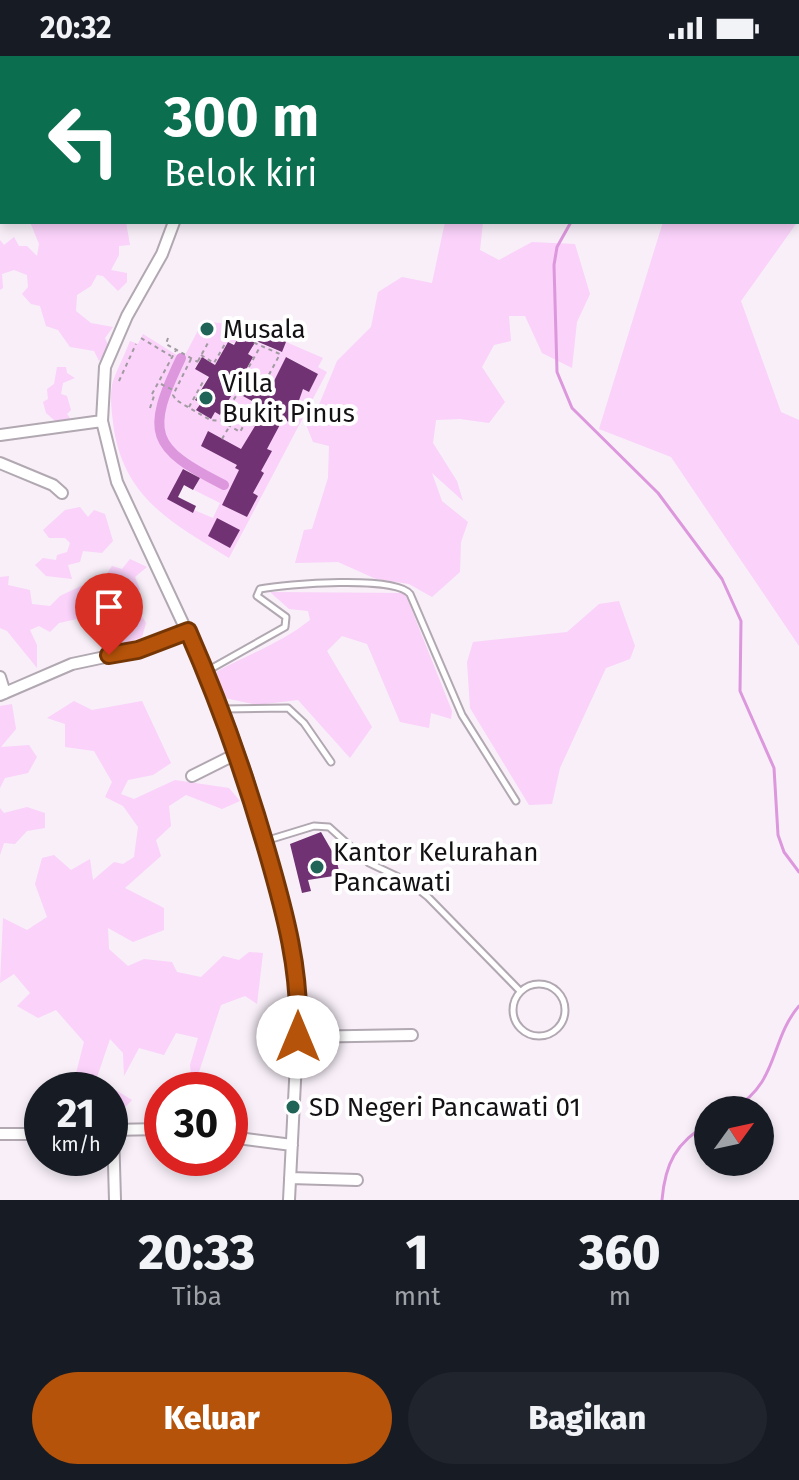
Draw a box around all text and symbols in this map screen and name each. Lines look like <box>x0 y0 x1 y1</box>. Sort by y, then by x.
text: 20:32 <box>40 10 112 46</box>
text: 300 m <box>164 84 319 151</box>
icon: left <box>32 88 136 192</box>
text: Belok kiri <box>164 152 318 196</box>
place label: Musala <box>223 314 306 345</box>
marker: Musala <box>198 320 216 338</box>
place label: Villa Bukit Pinus <box>222 368 355 429</box>
marker: Villa Bukit Pinus <box>197 389 215 407</box>
pin <box>75 573 143 655</box>
icon: arrive <box>87 585 131 629</box>
place label: Kantor Kelurahan Pancawati <box>333 837 538 898</box>
marker: Kantor Kelurahan Pancawati <box>308 858 326 876</box>
position arrow <box>256 995 340 1079</box>
speed limit sign: 30 <box>144 1072 248 1176</box>
text: 21 <box>57 1090 95 1138</box>
place label: SD Negeri Pancawati 01 <box>309 1092 581 1123</box>
north arrow <box>694 1096 774 1176</box>
map controls <box>694 1096 774 1176</box>
marker: SD Negeri Pancawati 01 <box>284 1098 302 1116</box>
text: km/h <box>51 1132 101 1156</box>
text: 20:33 <box>139 1224 255 1282</box>
text: 1 <box>406 1224 428 1282</box>
text: 360 <box>579 1224 660 1282</box>
text: Tiba <box>172 1281 222 1312</box>
text: mnt <box>394 1281 441 1312</box>
text: m <box>609 1281 631 1312</box>
button: Keluar <box>32 1372 392 1464</box>
button: Bagikan <box>408 1372 767 1464</box>

